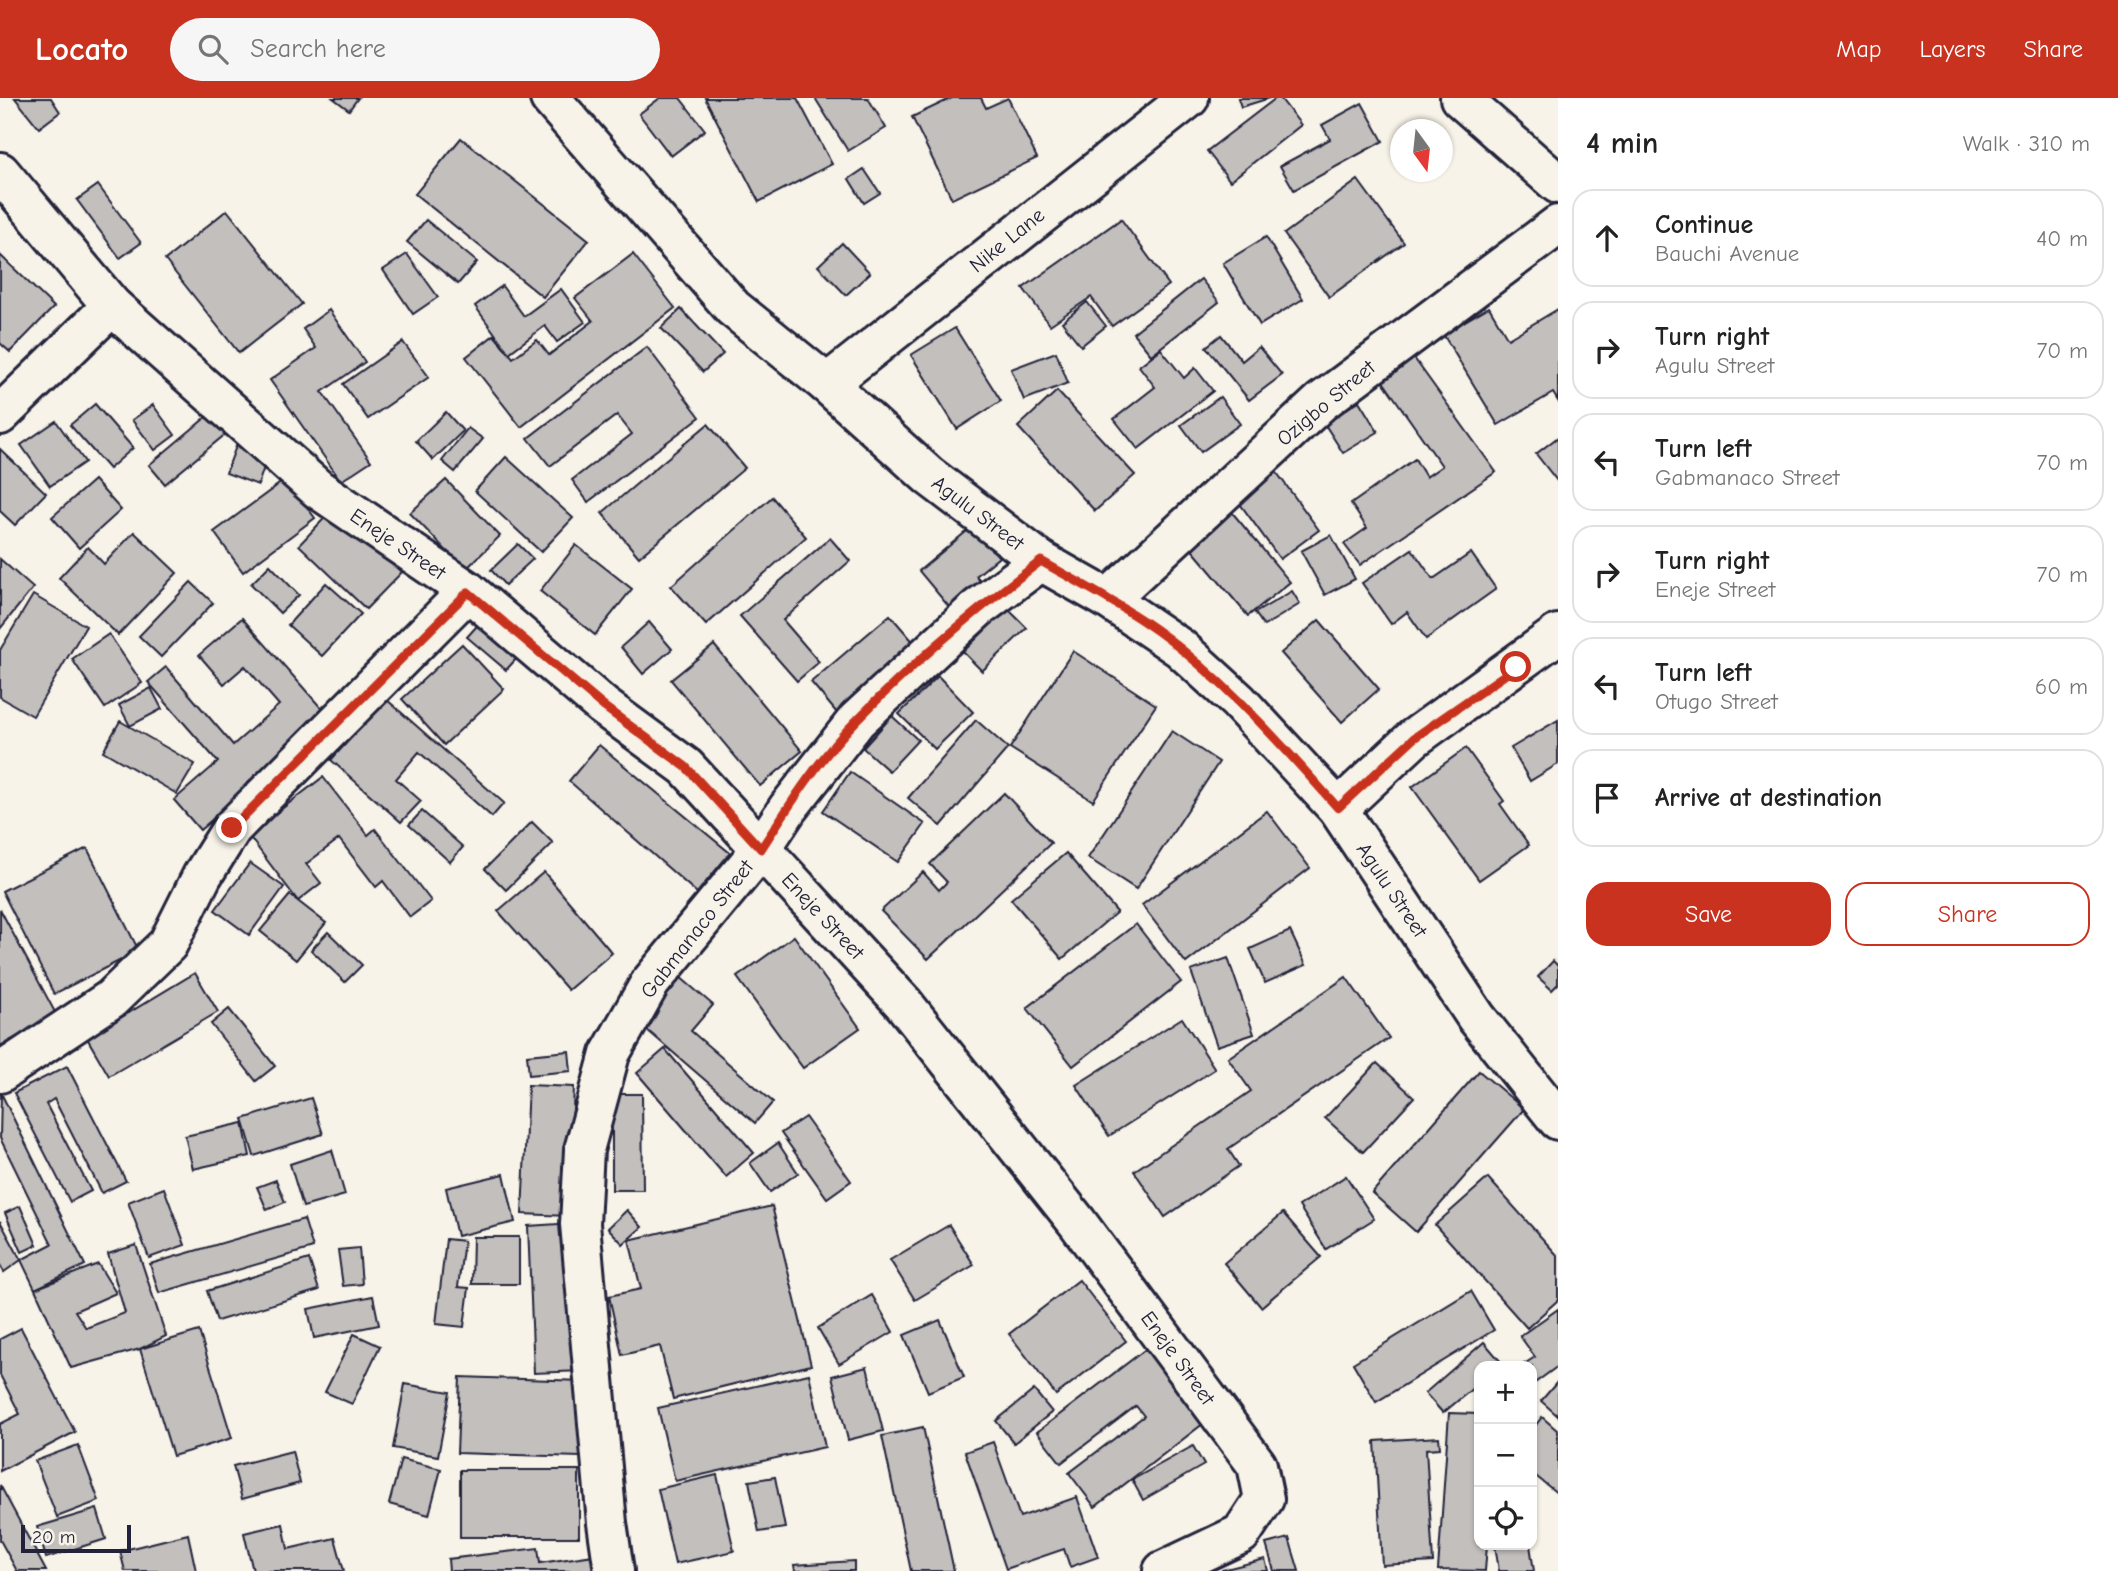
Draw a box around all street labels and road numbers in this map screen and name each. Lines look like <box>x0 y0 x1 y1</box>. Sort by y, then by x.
street label: Nike Lane <box>965 203 1049 277</box>
street label: Ozigbo Street <box>1272 354 1381 451</box>
street label: Agulu Street <box>927 471 1030 556</box>
street label: Eneje Street <box>346 503 451 585</box>
street label: Agulu Street <box>1352 838 1433 943</box>
street label: Gabmanaco Street <box>636 854 759 1003</box>
street label: Eneje Street <box>777 868 870 965</box>
street label: Eneje Street <box>1136 1307 1221 1410</box>

